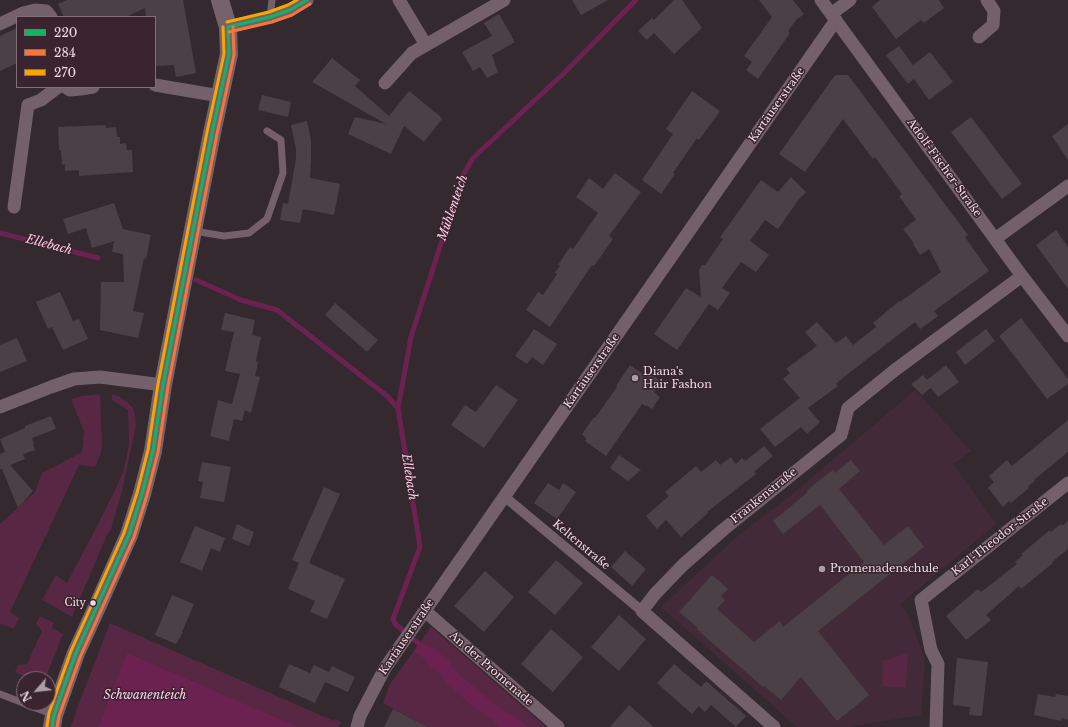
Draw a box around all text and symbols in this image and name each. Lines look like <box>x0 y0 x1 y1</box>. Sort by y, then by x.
legend <box>16 16 156 88</box>
text: 220 <box>54 25 77 40</box>
text: 284 <box>54 45 76 60</box>
text: 270 <box>54 65 76 80</box>
street label: Kartäuserstraße <box>746 65 808 145</box>
street label: Adolf-Fischer-Straße <box>904 116 984 220</box>
water label: Mühlenteich <box>435 173 471 243</box>
water label: Ellebach <box>24 232 74 258</box>
street label: Kartäuserstraße <box>561 331 623 411</box>
place label: Diana's Hair Fashon <box>643 365 712 391</box>
marker: Diana's Hair Fashon <box>630 373 640 383</box>
water label: Ellebach <box>398 453 420 501</box>
street label: Frankenstraße <box>728 465 800 527</box>
street label: Karl-Theodor-Straße <box>949 495 1051 579</box>
street label: Keltenstraße <box>550 517 612 573</box>
place label: Promenadenschule <box>830 562 939 576</box>
marker: Promenadenschule <box>817 564 827 574</box>
place label: City <box>64 597 86 609</box>
street label: Kartäuserstraße <box>377 597 437 677</box>
marker: City <box>88 598 98 608</box>
street label: An der Promenade <box>446 629 536 709</box>
north arrow <box>16 671 56 711</box>
text: N <box>18 688 35 704</box>
water label: Schwanenteich <box>104 689 186 703</box>

